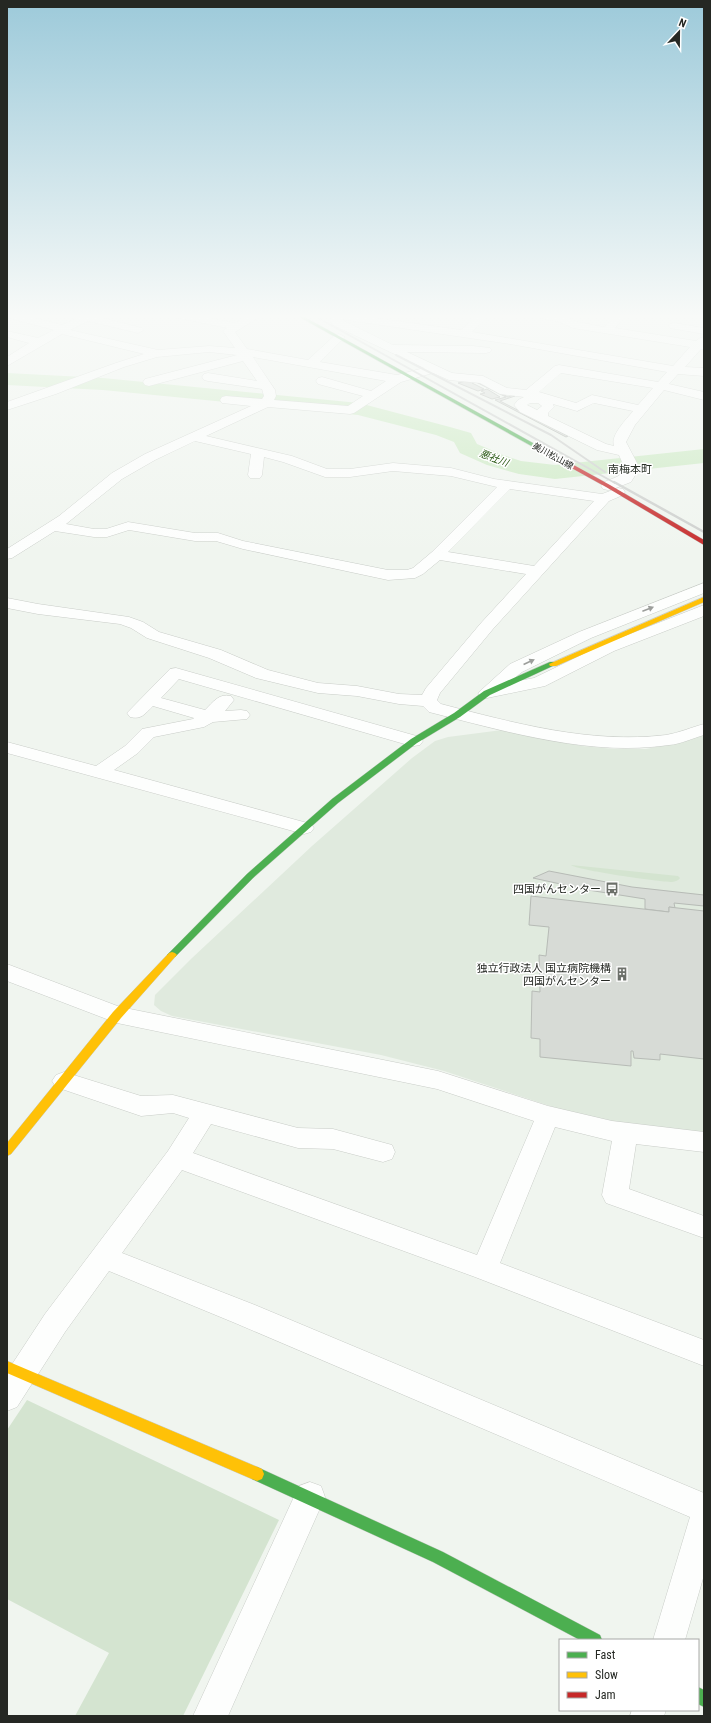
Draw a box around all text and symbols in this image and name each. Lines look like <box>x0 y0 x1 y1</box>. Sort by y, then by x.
north arrow <box>659 12 699 52</box>
text: N <box>677 16 688 31</box>
street label: 美川松山線 <box>531 441 576 472</box>
water label: 悪社川 <box>478 447 511 469</box>
district label: 南梅本町 <box>608 463 652 476</box>
one-way arrow <box>643 606 655 612</box>
one-way arrow <box>524 659 535 665</box>
bus stop icon: 四国がんセンター <box>604 881 620 897</box>
place label: 四国がんセンター <box>513 883 601 896</box>
place label: 独立行政法人 国立病院機構 四国がんセンター <box>476 962 611 988</box>
building icon: 独立行政法人 国立病院機構 四国がんセンター <box>614 966 630 982</box>
legend <box>559 1639 699 1711</box>
text: Fast <box>595 1648 616 1662</box>
text: Slow <box>595 1668 618 1682</box>
text: Jam <box>595 1688 616 1702</box>

